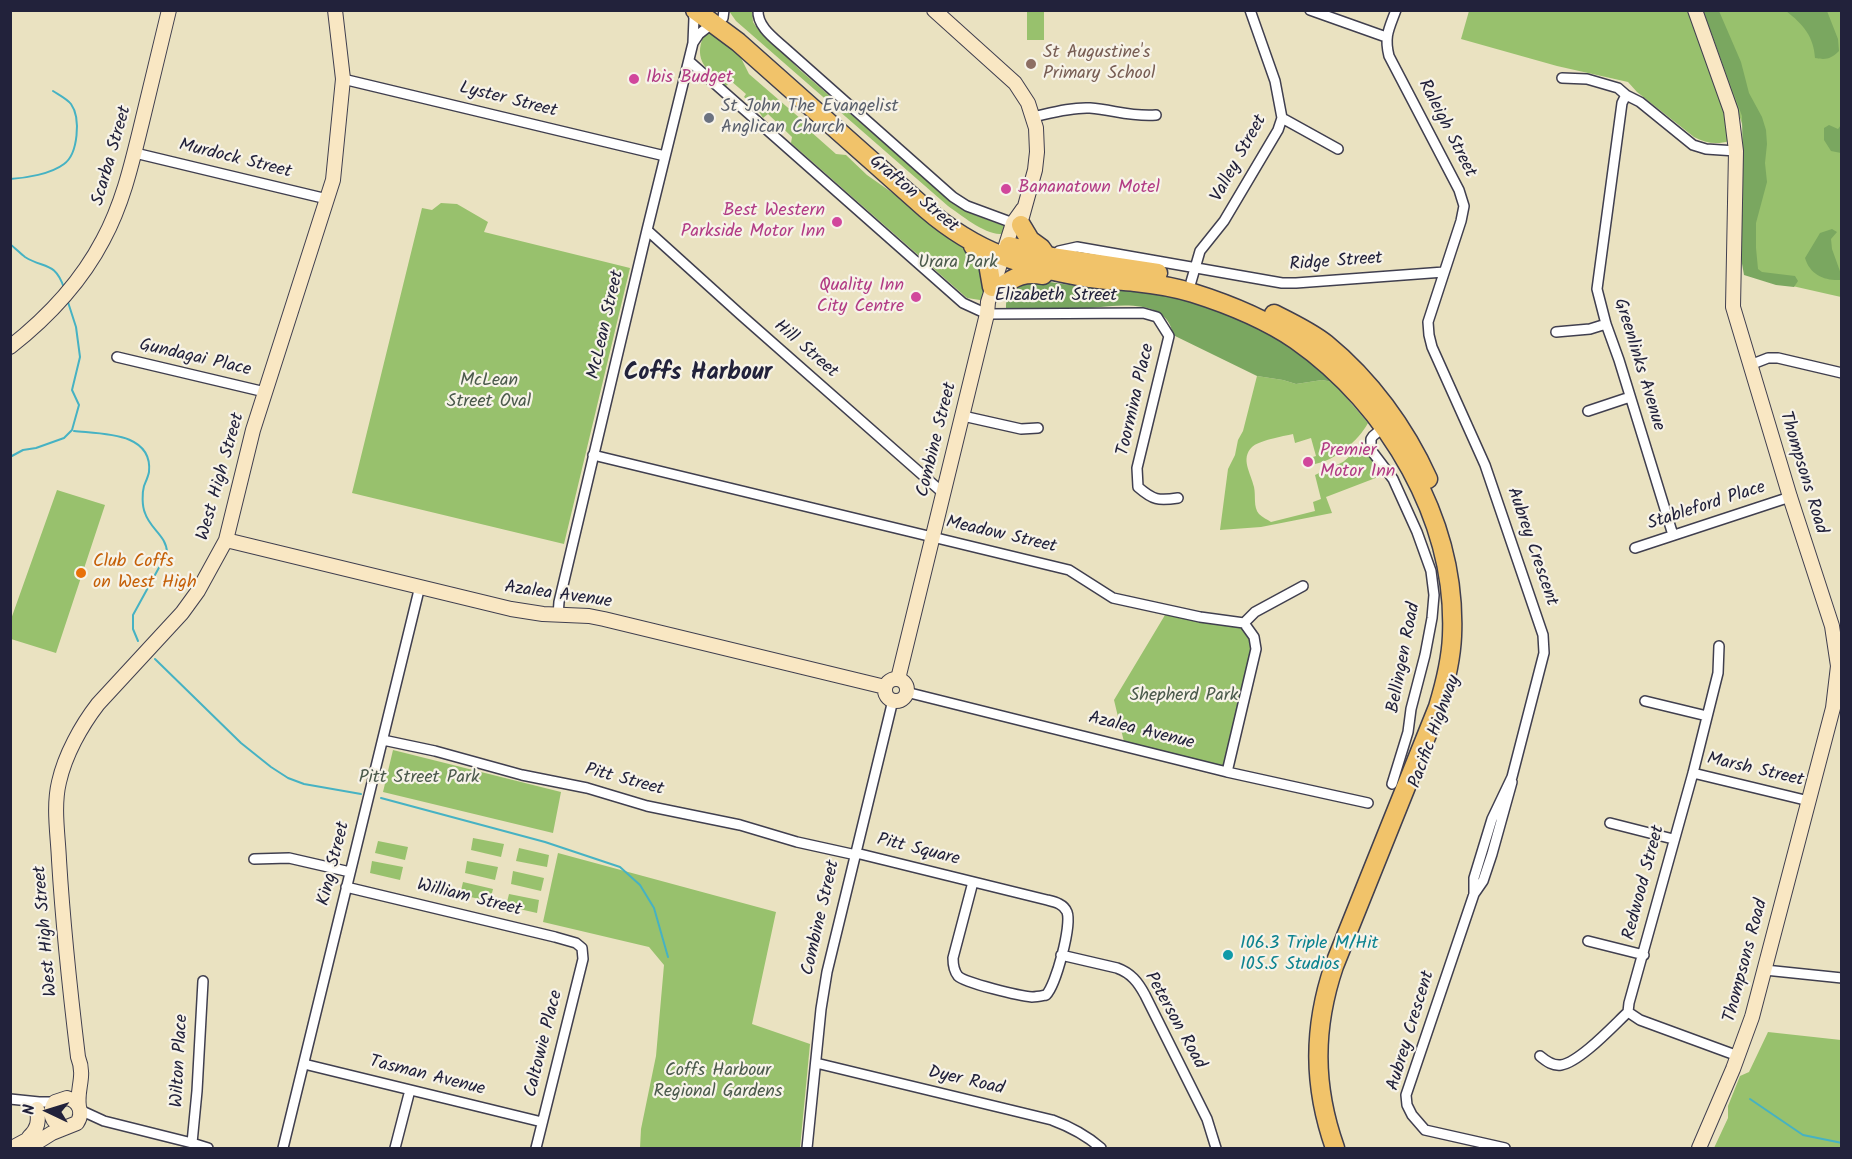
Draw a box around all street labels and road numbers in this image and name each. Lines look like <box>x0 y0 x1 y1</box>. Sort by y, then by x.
street label: Raleigh Street <box>1412 77 1480 181</box>
street label: Lyster Street <box>457 78 559 124</box>
street label: Scarba Street <box>88 104 138 208</box>
street label: Valley Street <box>1207 112 1273 206</box>
street label: Murdock Street <box>176 136 294 184</box>
street label: Grafton Street <box>864 151 962 239</box>
street label: Ridge Street <box>1289 249 1383 277</box>
street label: McLean Street <box>584 268 630 382</box>
street label: Elizabeth Street <box>995 286 1117 308</box>
street label: Greenlinks Avenue <box>1608 296 1668 434</box>
street label: Hill Street <box>768 316 842 384</box>
street label: Gundagai Place <box>137 336 253 382</box>
street label: Toormina Place <box>1114 342 1160 458</box>
street label: Combine Street <box>913 380 963 500</box>
street label: Thompsons Road <box>1773 409 1831 537</box>
street label: West High Street <box>194 411 250 543</box>
street label: Stableford Place <box>1645 478 1769 536</box>
street label: Aubrey Crescent <box>1501 485 1561 609</box>
street label: Meadow Street <box>944 513 1058 559</box>
street label: Azalea Avenue <box>503 578 613 614</box>
street label: Bellingen Road <box>1384 601 1426 715</box>
street label: Pacific Highway <box>1406 672 1466 792</box>
street label: Azalea Avenue <box>1086 708 1196 756</box>
street label: Marsh Street <box>1704 749 1806 793</box>
street label: Pitt Street <box>582 760 666 802</box>
street label: King Street <box>314 820 356 908</box>
street label: Redwood Street <box>1619 823 1671 943</box>
street label: Pitt Square <box>874 830 962 872</box>
street label: Combine Street <box>798 858 846 978</box>
street label: West High Street <box>31 865 63 997</box>
street label: William Street <box>414 876 524 922</box>
street label: Thompsons Road <box>1720 897 1774 1025</box>
street label: Peterson Road <box>1138 969 1210 1073</box>
street label: Aubrey Crescent <box>1384 969 1440 1093</box>
street label: Caltowie Place <box>521 988 569 1100</box>
street label: Wilton Place <box>168 1014 194 1108</box>
street label: Tasman Avenue <box>367 1052 487 1102</box>
street label: Dyer Road <box>926 1063 1006 1101</box>

